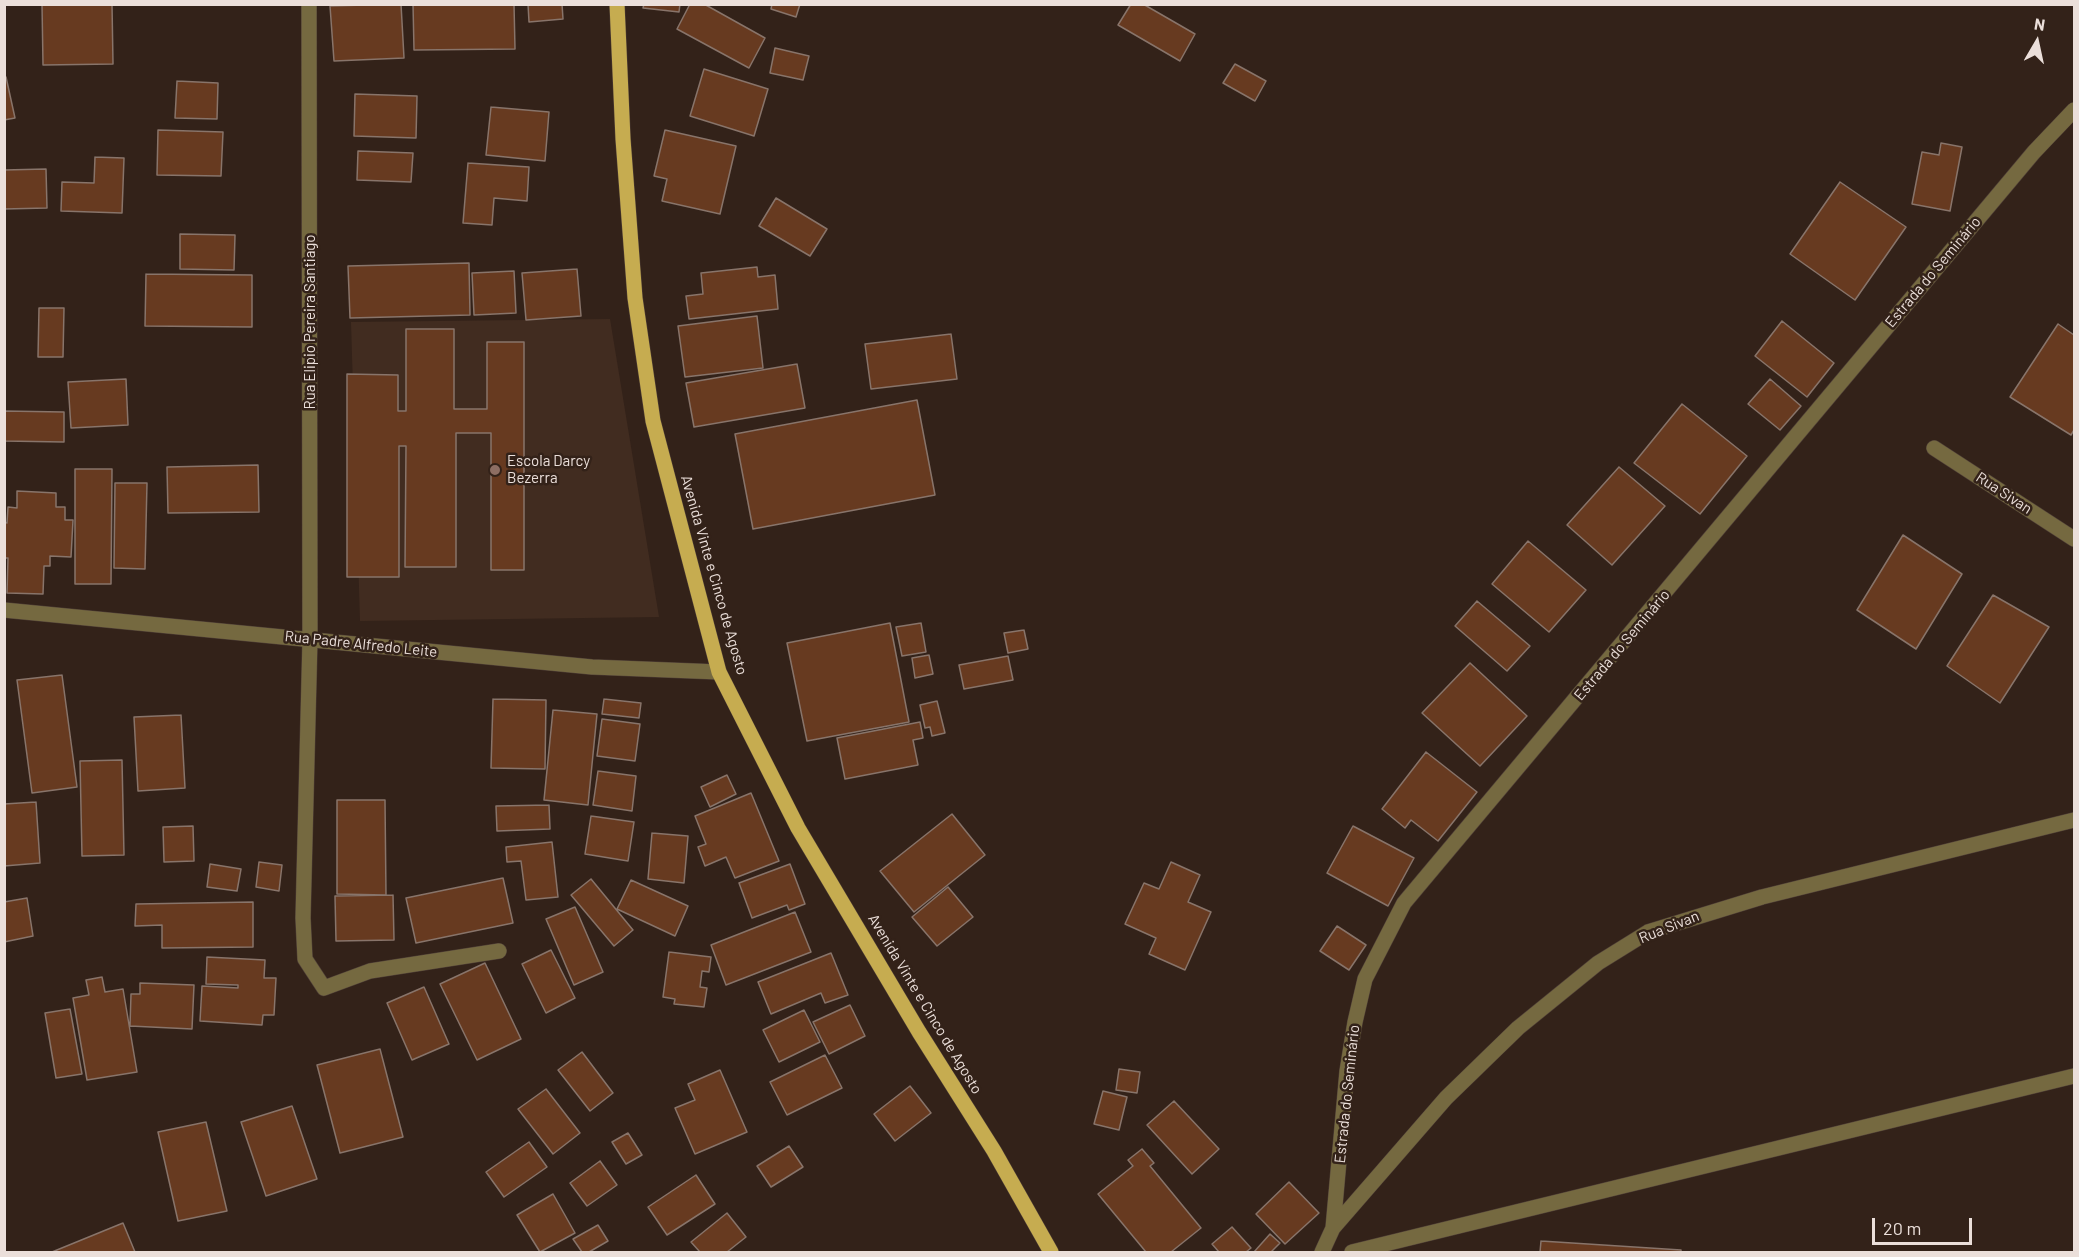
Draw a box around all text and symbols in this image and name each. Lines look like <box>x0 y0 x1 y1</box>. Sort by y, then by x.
north arrow <box>2007 12 2067 72</box>
text: N <box>2033 14 2047 34</box>
street label: Estrada do Seminário <box>1881 213 1985 331</box>
street label: Rua Elipio Pereira Santiago <box>301 234 319 410</box>
place label: Escola Darcy Bezerra <box>507 452 590 487</box>
marker: Escola Darcy Bezerra <box>488 463 502 477</box>
street label: Rua Sivan <box>1973 468 2035 518</box>
street label: Avenida Vinte e Cinco de Agosto <box>677 473 751 677</box>
street label: Estrada do Seminário <box>1570 586 1674 704</box>
street label: Rua Padre Alfredo Leite <box>284 627 438 661</box>
street label: Rua Sivan <box>1636 907 1702 947</box>
street label: Avenida Vinte e Cinco de Agosto <box>864 911 986 1097</box>
street label: Estrada do Seminário <box>1331 1024 1363 1164</box>
scale bar <box>1875 1206 1976 1244</box>
text: 20 m <box>1883 1217 1921 1239</box>

